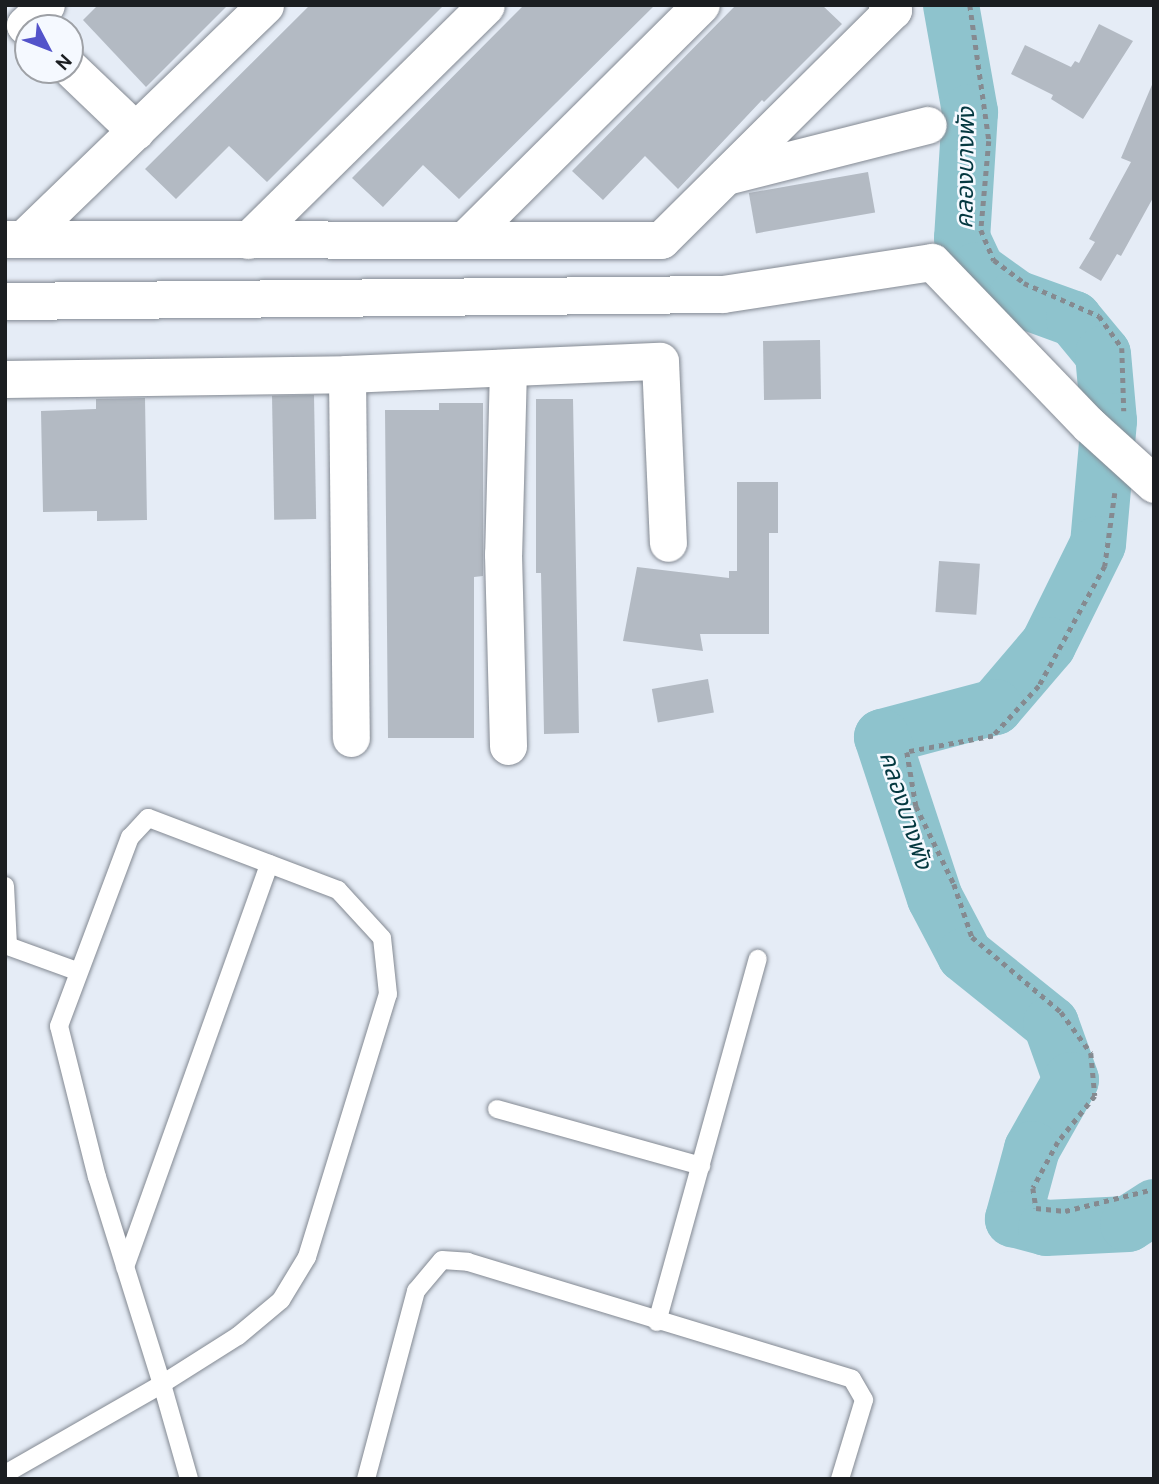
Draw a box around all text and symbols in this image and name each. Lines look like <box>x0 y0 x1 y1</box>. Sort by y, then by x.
north arrow <box>14 14 84 84</box>
text: N <box>50 49 77 75</box>
water label: คลองบางพัง <box>950 107 980 229</box>
water label: คลองบางพัง <box>873 748 939 872</box>

